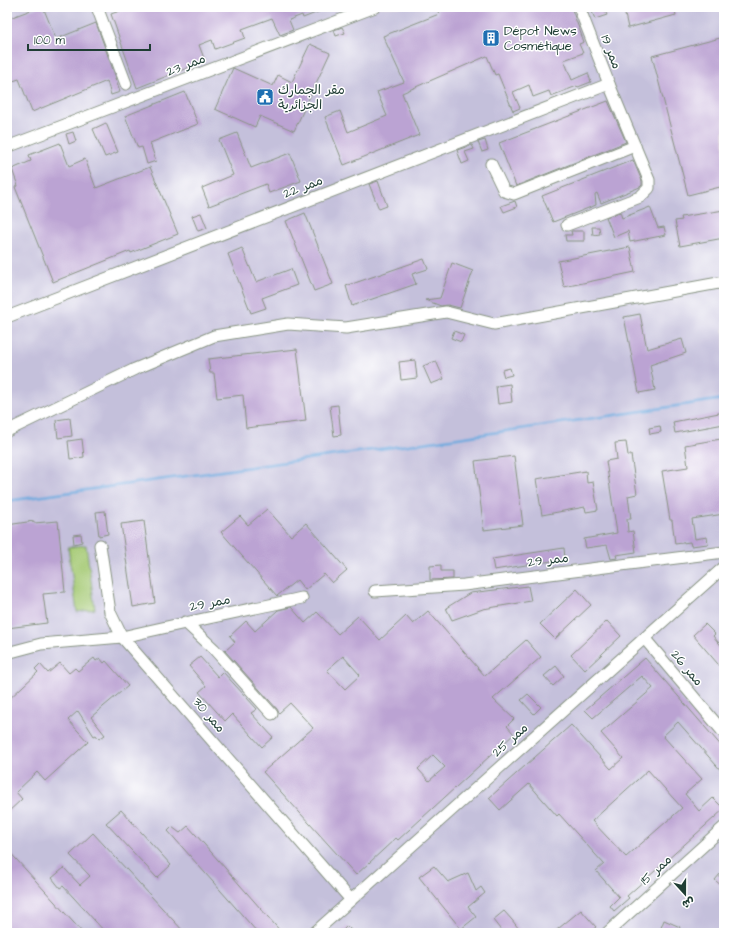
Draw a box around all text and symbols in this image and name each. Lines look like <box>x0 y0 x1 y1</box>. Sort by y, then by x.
place label: Dépot News Cosmétique <box>504 22 577 55</box>
scale bar <box>28 26 150 52</box>
building icon: Dépot News Cosmétique <box>481 28 501 48</box>
text: 100 m <box>34 32 65 49</box>
street label: ممر 19 <box>596 32 626 72</box>
street label: ممر 23 <box>164 49 208 81</box>
place label: مقر الجمارك الجزائرية <box>278 81 345 114</box>
public building icon: مقر الجمارك الجزائرية <box>255 87 275 107</box>
street label: ممر 22 <box>281 171 325 203</box>
street label: ممر 29 <box>527 549 569 571</box>
street label: ممر 29 <box>188 590 232 616</box>
street label: ممر 26 <box>667 646 707 690</box>
street label: ممر 30 <box>189 694 229 736</box>
street label: ممر 25 <box>488 719 532 761</box>
street label: ممر 15 <box>636 851 676 889</box>
north arrow <box>665 874 705 914</box>
text: ش <box>680 894 697 912</box>

